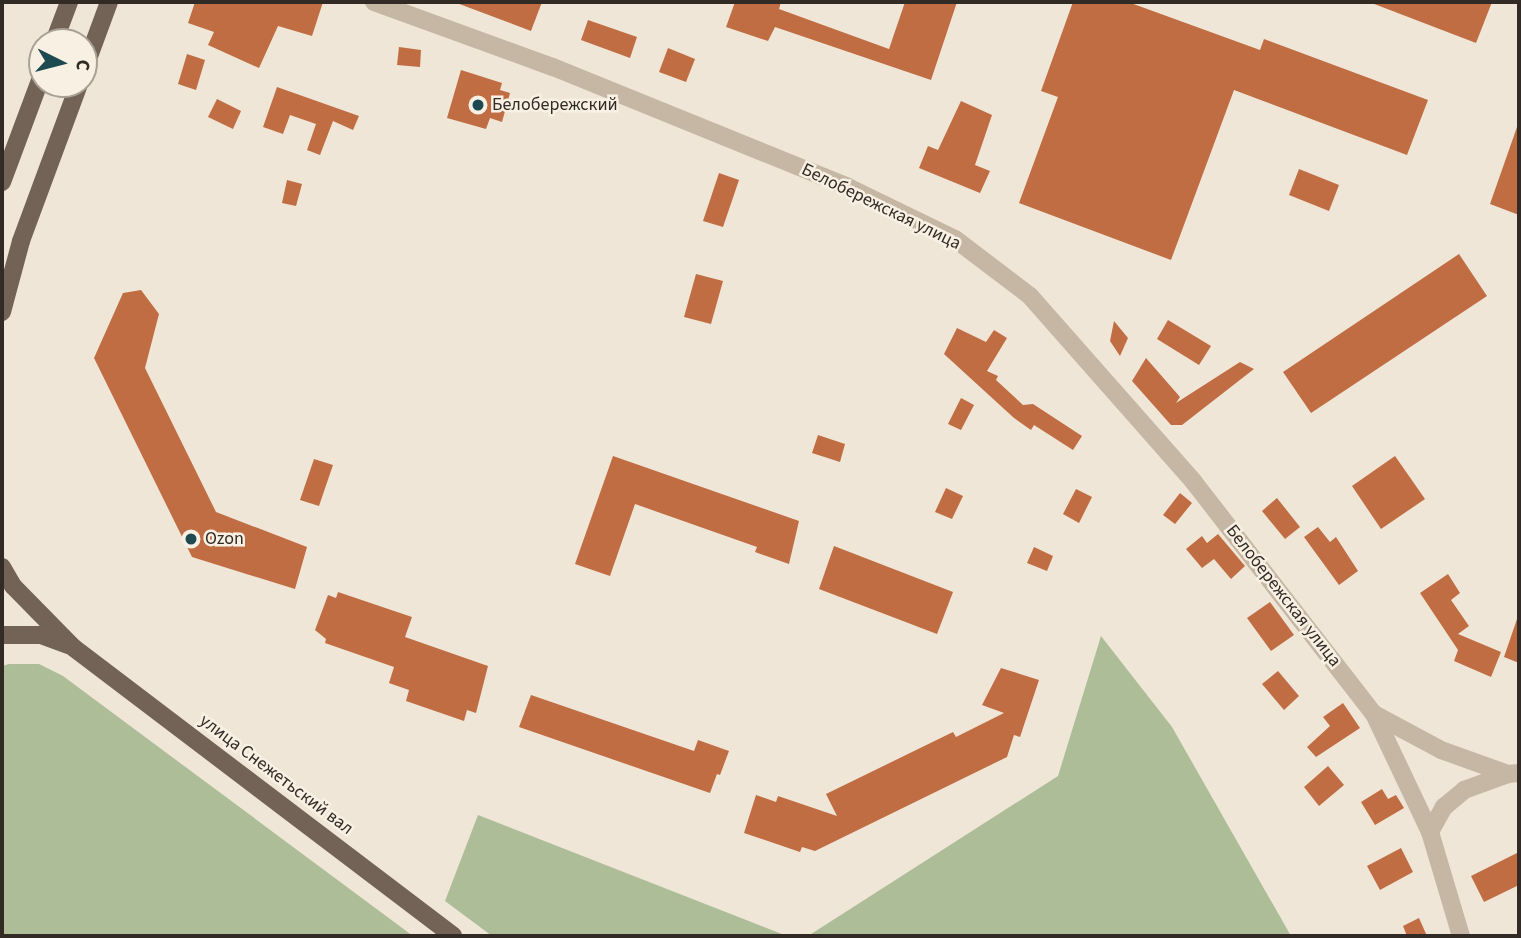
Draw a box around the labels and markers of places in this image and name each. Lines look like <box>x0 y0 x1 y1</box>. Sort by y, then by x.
place label: Белобережский <box>492 94 618 116</box>
marker: Белобережский <box>470 97 486 113</box>
place label: Ozon <box>205 528 244 550</box>
marker: Ozon <box>183 531 199 547</box>

